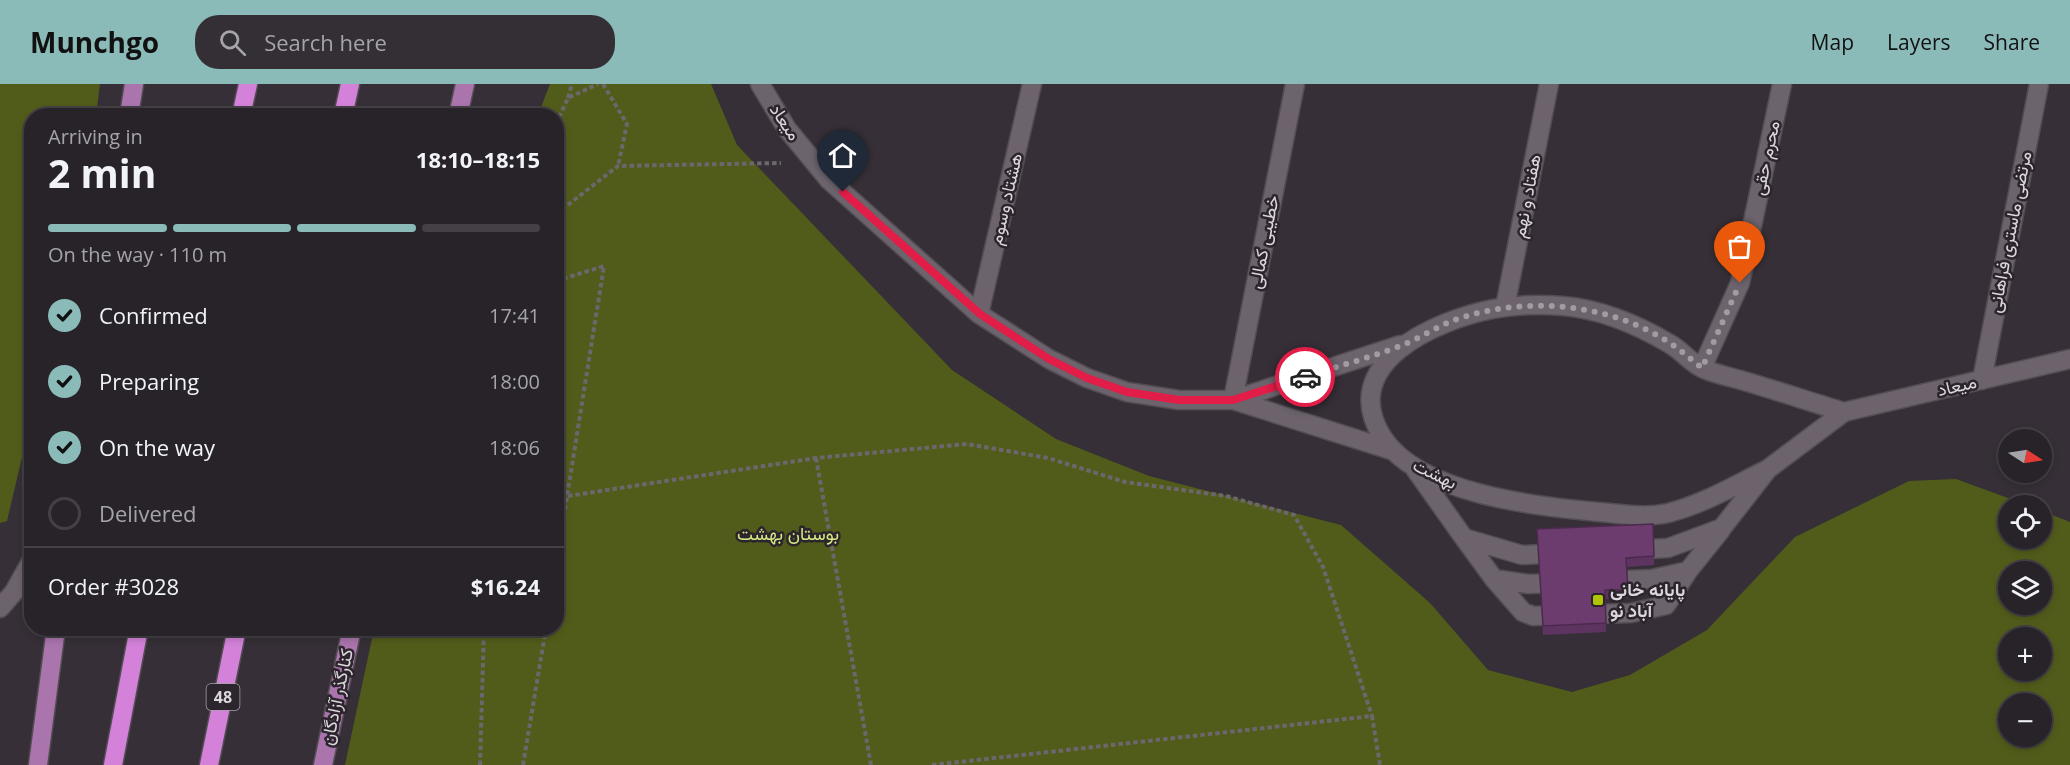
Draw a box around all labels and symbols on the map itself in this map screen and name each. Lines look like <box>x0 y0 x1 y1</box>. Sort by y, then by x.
street label: میعاد <box>765 98 807 145</box>
street label: محرم حقی <box>1745 118 1786 197</box>
pin <box>817 130 868 192</box>
street label: مرتضی ماستری فراهانی <box>1982 149 2036 315</box>
street label: هشتاد وسوم <box>983 151 1028 247</box>
street label: هفتاد و نهم <box>1506 152 1547 240</box>
street label: خطیبی کمالی <box>1242 193 1284 291</box>
pin <box>1714 221 1765 283</box>
courier <box>1275 347 1335 407</box>
street label: میعاد <box>1935 369 1979 401</box>
north arrow <box>1998 429 2052 483</box>
street label: بهشت <box>1409 452 1461 494</box>
park label: بوستان بهشت <box>737 521 839 545</box>
place label: پایانه خانی آباد نو <box>1610 577 1686 622</box>
marker: پایانه خانی آباد نو <box>1591 593 1605 607</box>
street label: کنارگذر آزادگان <box>314 646 358 747</box>
road number: 48 <box>206 684 240 710</box>

